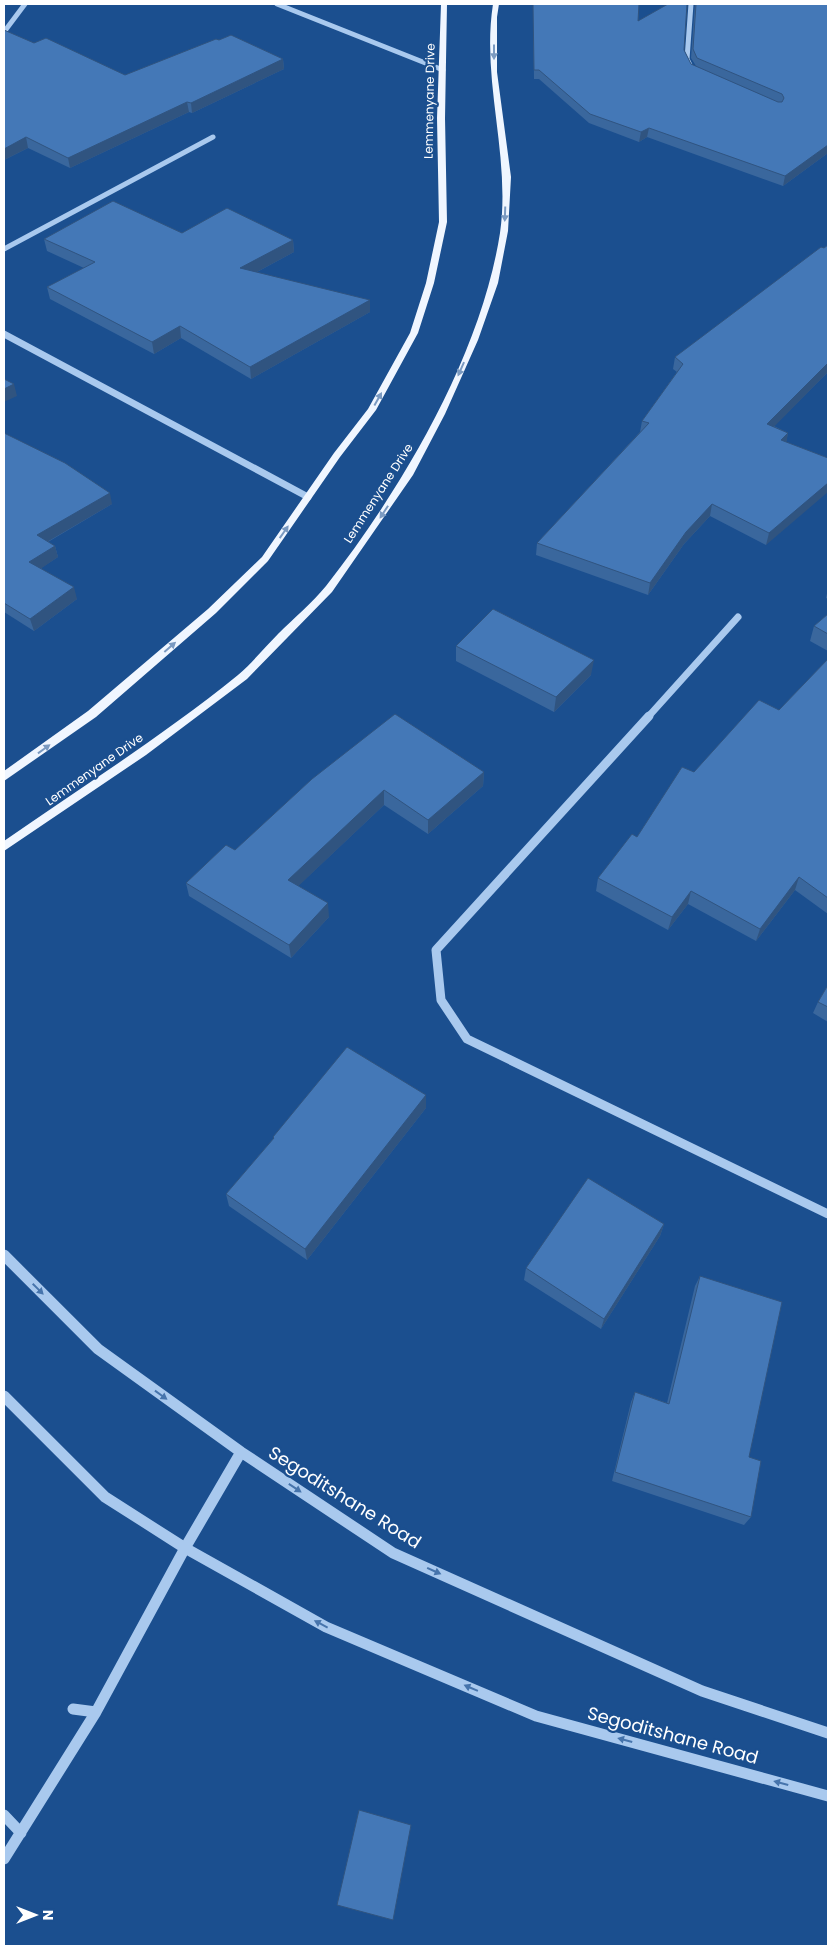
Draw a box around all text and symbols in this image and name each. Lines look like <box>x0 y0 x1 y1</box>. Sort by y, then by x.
street label: Lemmenyane Drive <box>419 43 439 159</box>
one-way arrow <box>490 45 498 61</box>
one-way arrow <box>501 206 509 222</box>
one-way arrow <box>457 362 465 376</box>
one-way arrow <box>374 392 382 407</box>
street label: Lemmenyane Drive <box>339 440 417 546</box>
one-way arrow <box>379 505 389 519</box>
one-way arrow <box>279 525 289 539</box>
one-way arrow <box>163 641 176 652</box>
street label: Lemmenyane Drive <box>42 729 146 809</box>
one-way arrow <box>37 744 51 754</box>
one-way arrow <box>32 1283 44 1295</box>
one-way arrow <box>155 1390 168 1400</box>
street label: Segoditshane Road <box>264 1440 426 1554</box>
one-way arrow <box>288 1483 301 1493</box>
one-way arrow <box>427 1567 441 1575</box>
one-way arrow <box>314 1620 329 1628</box>
one-way arrow <box>463 1684 478 1692</box>
street label: Segoditshane Road <box>585 1700 761 1770</box>
one-way arrow <box>617 1736 632 1744</box>
one-way arrow <box>774 1779 789 1787</box>
north arrow <box>10 1890 60 1940</box>
text: N <box>38 1910 58 1920</box>

